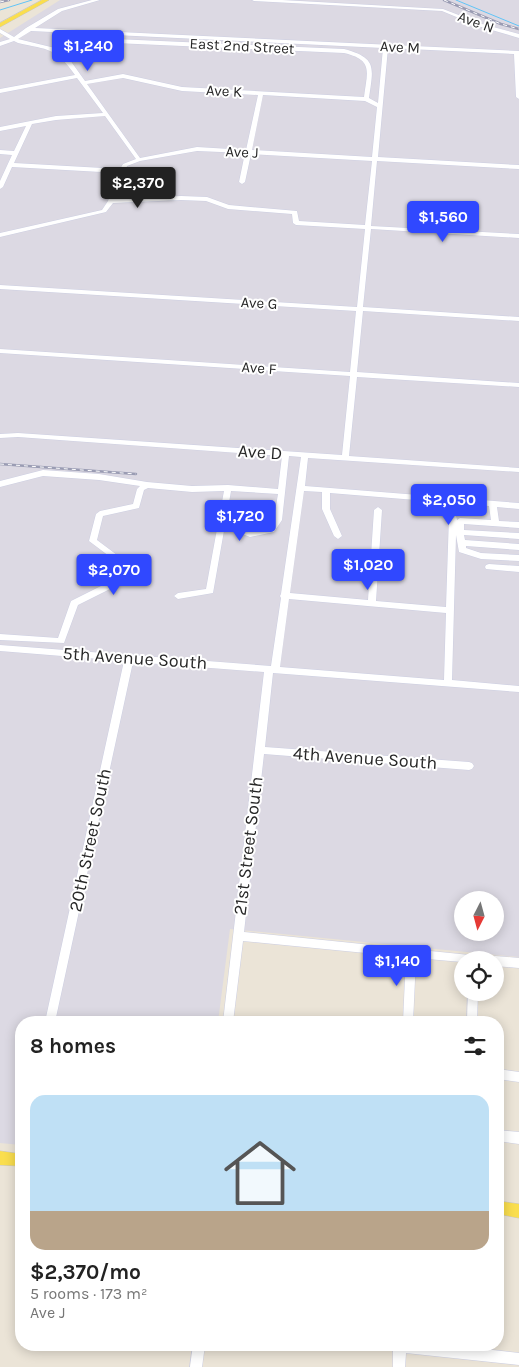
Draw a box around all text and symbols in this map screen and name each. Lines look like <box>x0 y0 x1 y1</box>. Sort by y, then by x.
street label: Ave N <box>455 7 497 37</box>
pin: $1,240 <box>47 30 129 72</box>
street label: East 2nd Street <box>189 34 295 58</box>
text: $1,240 <box>63 36 113 55</box>
street label: Ave M <box>380 37 420 57</box>
street label: Ave K <box>205 81 243 101</box>
street label: Ave J <box>225 142 259 162</box>
pin: $2,370 <box>97 166 179 209</box>
text: $2,370 <box>112 173 164 192</box>
pin: $1,560 <box>402 200 484 243</box>
text: $1,560 <box>418 207 468 226</box>
street label: Ave G <box>240 293 278 313</box>
street label: Ave F <box>241 358 277 378</box>
street label: Ave D <box>237 439 283 465</box>
pin: $2,050 <box>408 484 490 526</box>
text: $2,050 <box>422 490 476 509</box>
pin: $1,720 <box>199 500 281 542</box>
text: $1,720 <box>216 506 264 525</box>
pin: $1,020 <box>327 548 409 591</box>
pin: $2,070 <box>73 554 155 596</box>
text: $1,020 <box>343 555 393 574</box>
text: $2,070 <box>88 560 140 579</box>
street label: 5th Avenue South <box>62 642 208 674</box>
street label: 4th Avenue South <box>292 742 438 774</box>
street label: 20th Street South <box>64 766 116 914</box>
street label: 21st Street South <box>229 775 267 917</box>
north arrow <box>454 891 504 941</box>
map controls <box>454 891 504 1001</box>
pin: $1,140 <box>356 944 438 987</box>
text: $1,140 <box>374 951 420 970</box>
button: locate <box>454 951 504 1001</box>
icon: filters <box>461 1032 489 1060</box>
text: 8 homes <box>30 1034 116 1058</box>
icon: home <box>215 1128 305 1218</box>
text: $2,370/mo <box>30 1260 141 1284</box>
text: 5 rooms · 173 m² <box>30 1284 147 1303</box>
text: Ave J <box>30 1303 65 1322</box>

